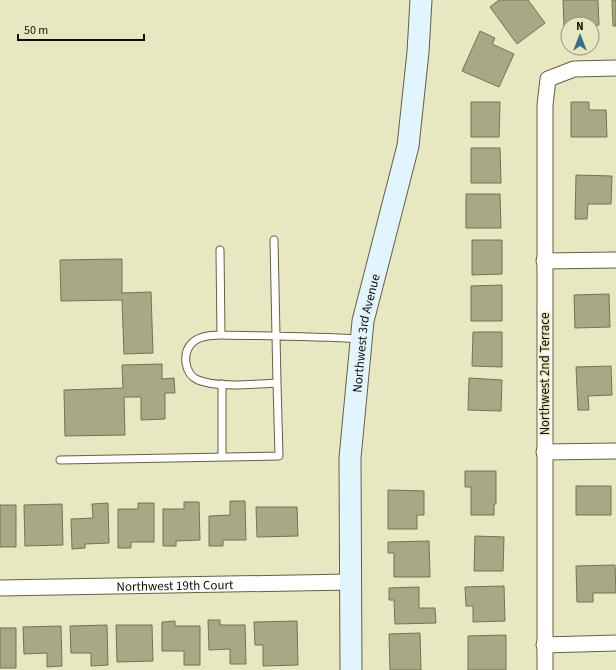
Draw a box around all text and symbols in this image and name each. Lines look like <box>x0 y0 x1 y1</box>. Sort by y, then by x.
scale bar <box>18 16 144 42</box>
north arrow <box>560 16 600 56</box>
text: N <box>576 19 584 34</box>
text: 50 m <box>24 22 48 39</box>
street label: Northwest 3rd Avenue <box>348 272 385 393</box>
street label: Northwest 2nd Terrace <box>536 313 554 435</box>
street label: Northwest 19th Court <box>116 576 234 596</box>

